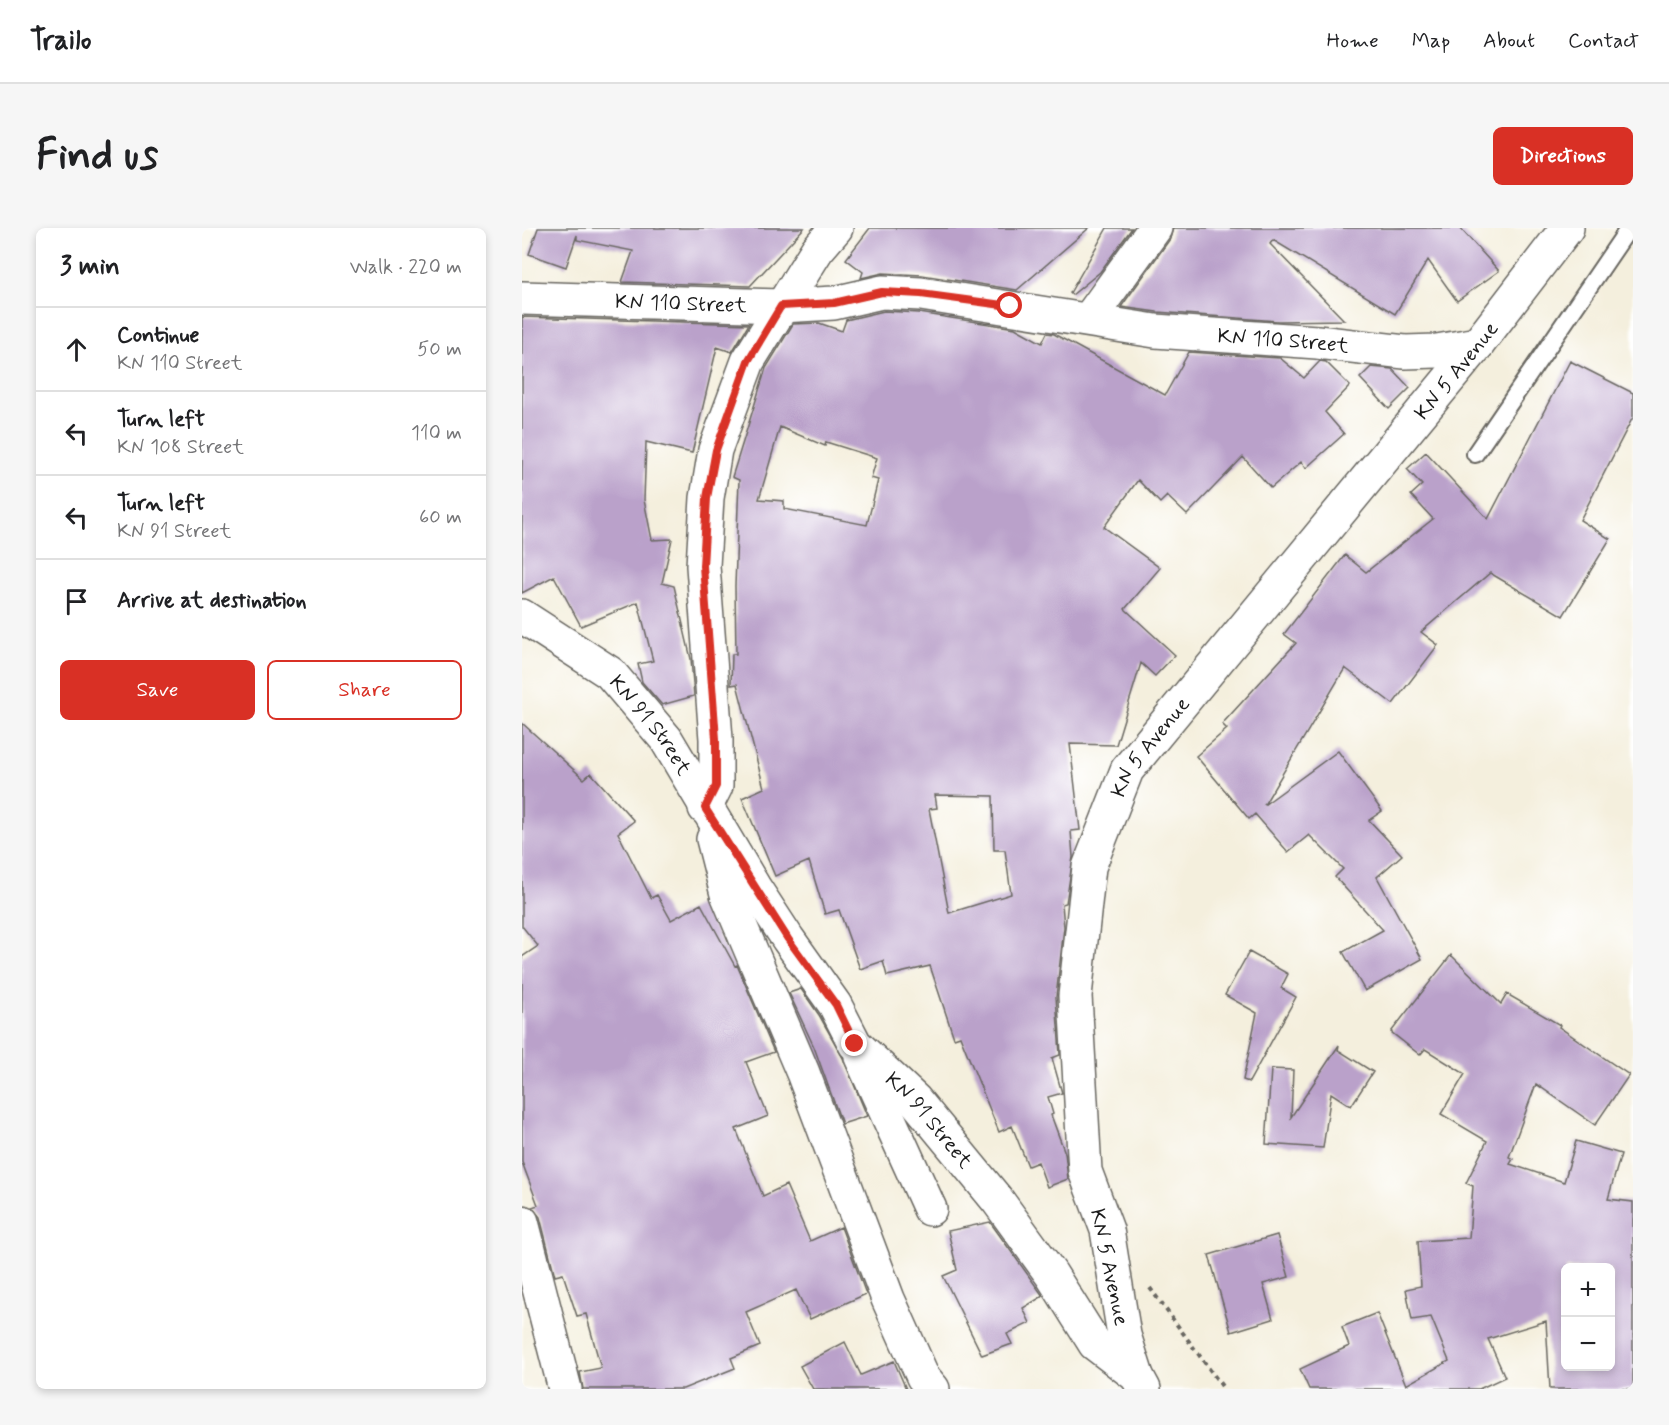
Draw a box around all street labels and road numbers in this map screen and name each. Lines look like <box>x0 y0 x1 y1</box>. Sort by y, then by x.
street label: KN 110 Street <box>615 288 748 320</box>
street label: KN 5 Avenue <box>1408 316 1505 426</box>
street label: KN 110 Street <box>1216 322 1351 361</box>
street label: KN 91 Street <box>602 669 698 781</box>
street label: KN 5 Avenue <box>1105 691 1197 801</box>
street label: KN 91 Street <box>879 1066 979 1175</box>
street label: KN 5 Avenue <box>1083 1206 1135 1328</box>

